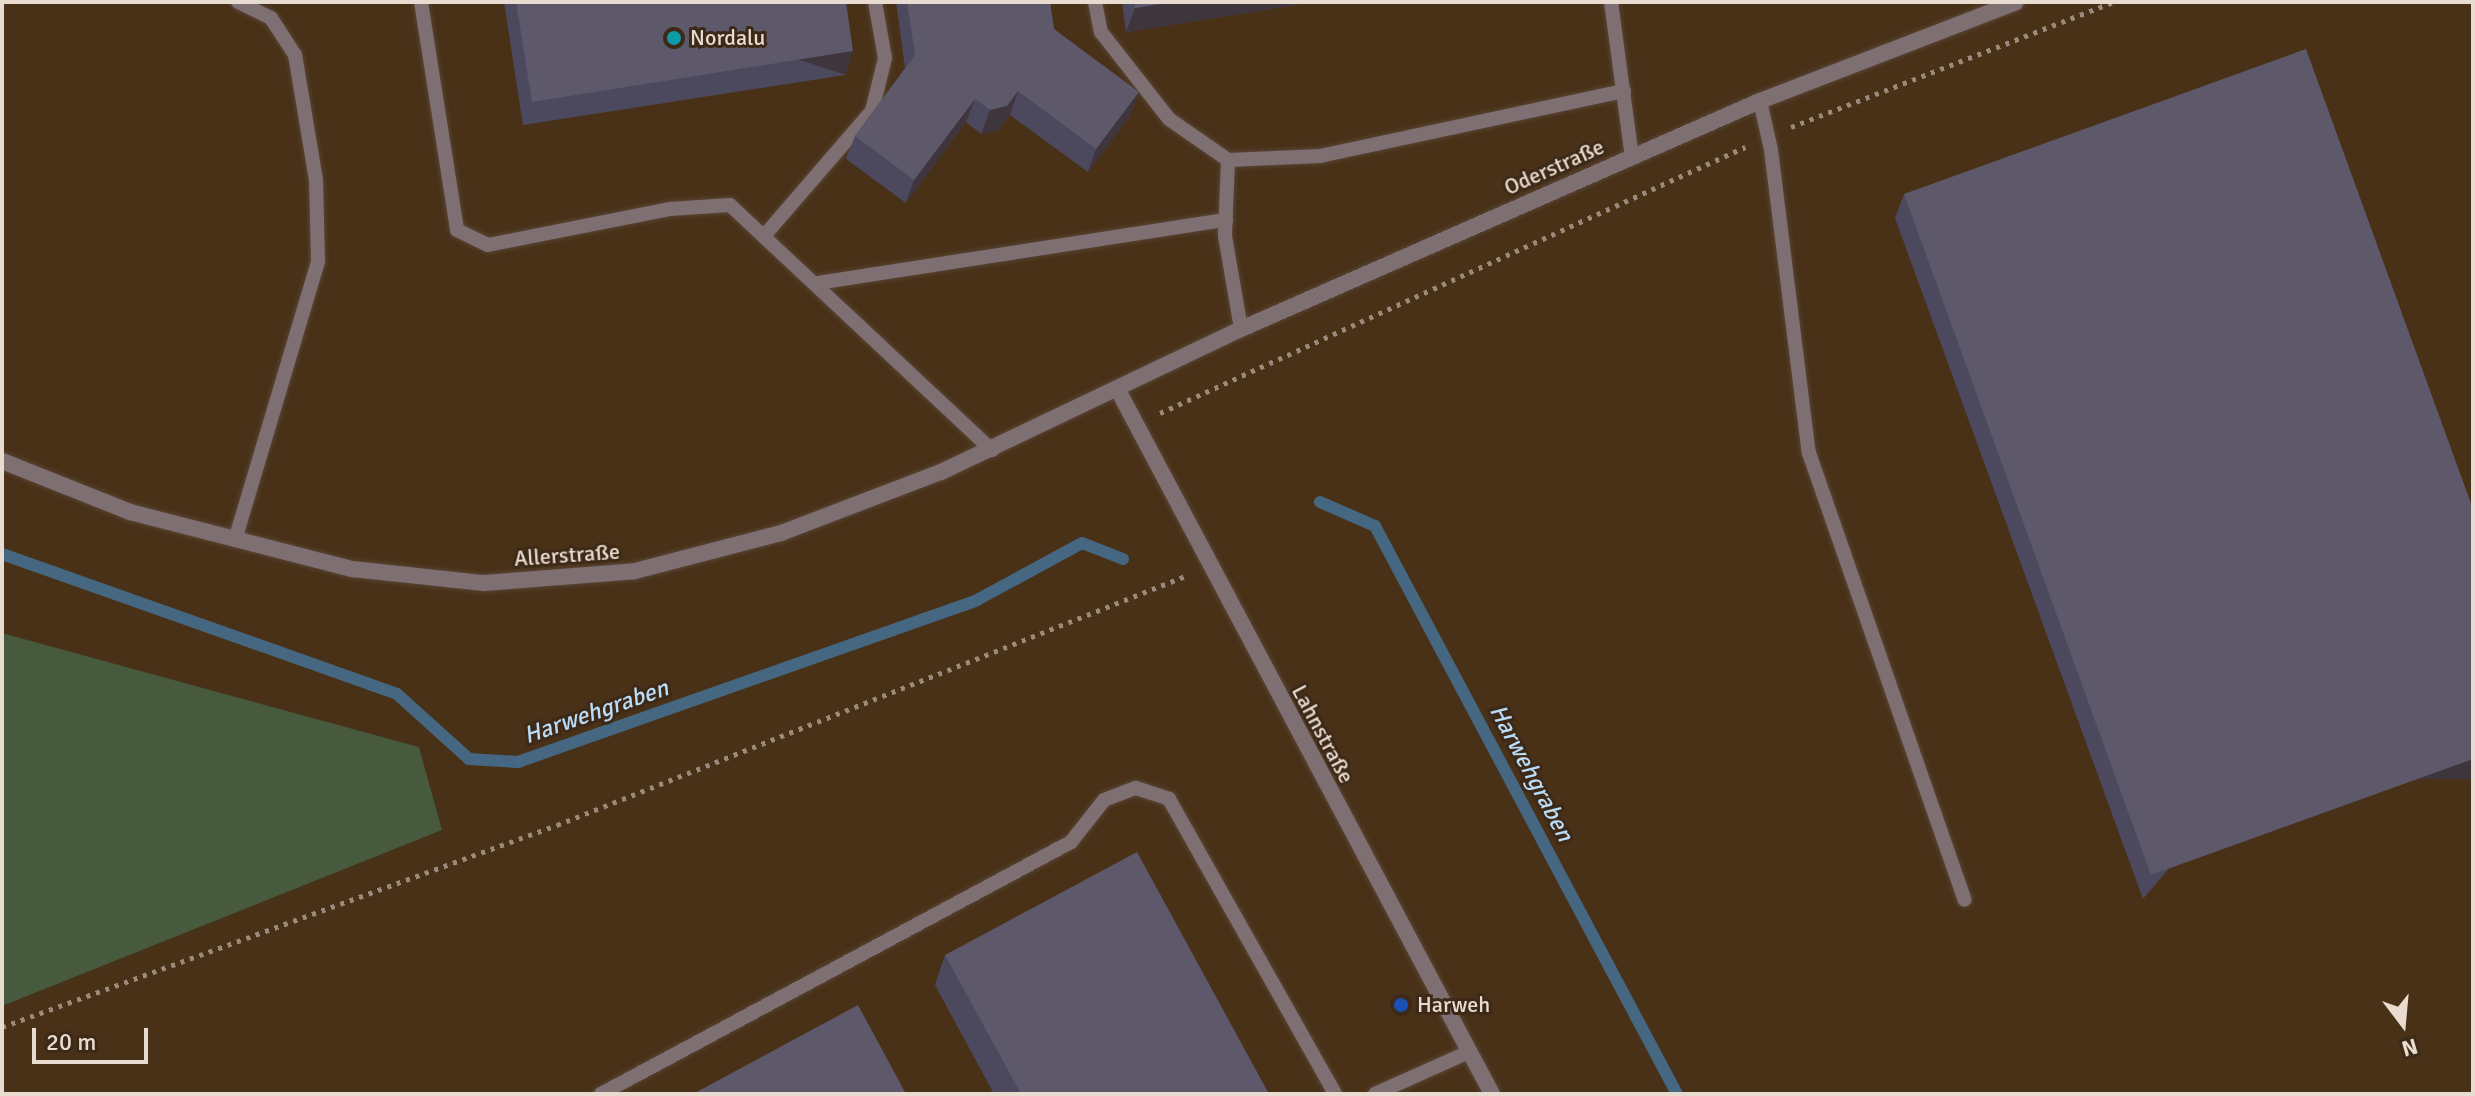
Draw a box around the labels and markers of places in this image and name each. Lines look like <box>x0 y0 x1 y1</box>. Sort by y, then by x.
place label: Nordalu <box>690 25 765 51</box>
marker: Nordalu <box>665 29 683 47</box>
place label: Harweh <box>1417 992 1490 1018</box>
marker: Harweh <box>1392 996 1410 1014</box>

